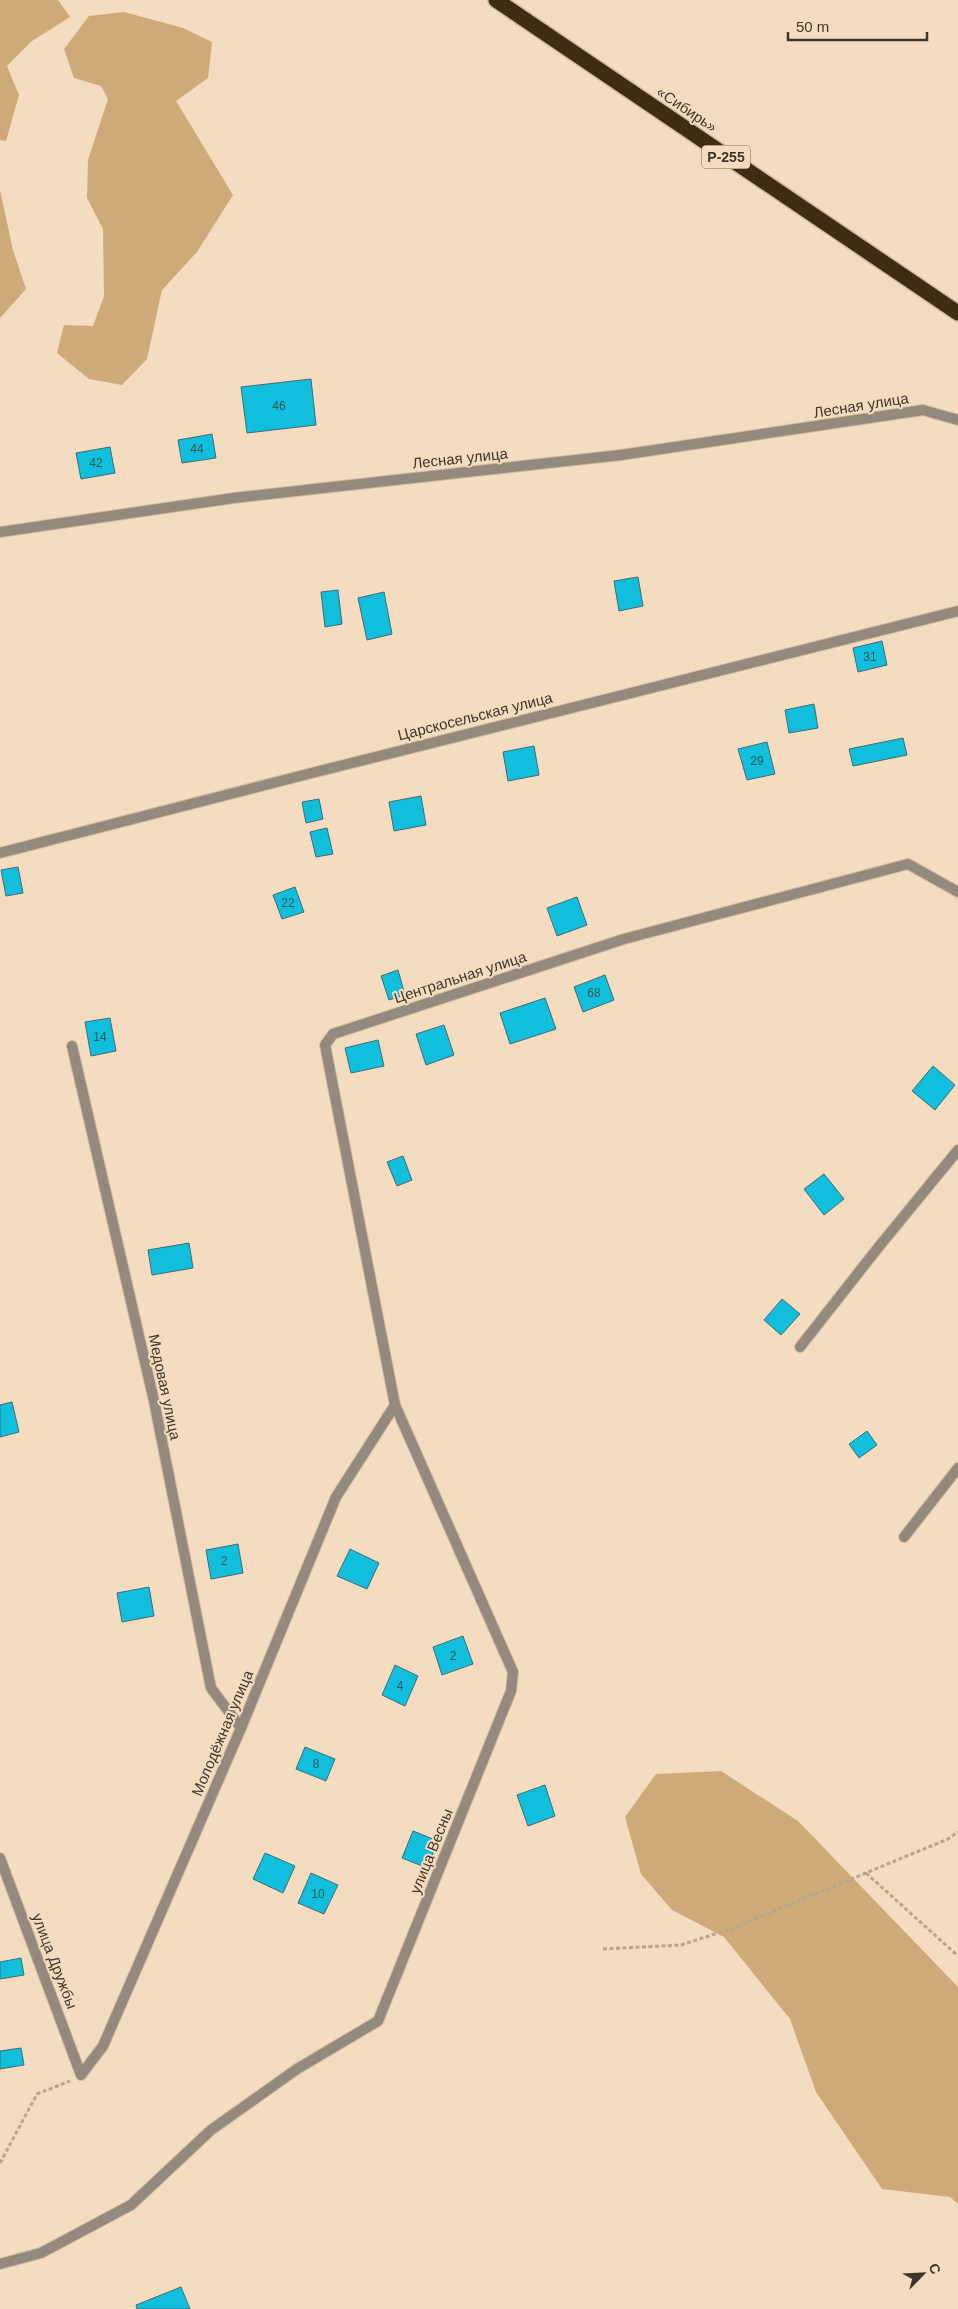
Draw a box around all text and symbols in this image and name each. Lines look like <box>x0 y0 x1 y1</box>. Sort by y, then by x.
scale bar <box>788 10 927 42</box>
text: 50 m <box>796 18 829 35</box>
street label: «Сибирь» <box>654 83 720 135</box>
road number: Р-255 <box>702 146 750 168</box>
street label: Лесная улица <box>812 389 910 421</box>
house number: 46 <box>272 399 286 413</box>
house number: 44 <box>190 442 204 456</box>
street label: Лесная улица <box>411 444 509 471</box>
house number: 42 <box>89 456 103 470</box>
house number: 31 <box>863 650 877 664</box>
street label: Царскосельская улица <box>396 688 555 743</box>
house number: 29 <box>750 754 764 768</box>
house number: 22 <box>281 896 295 910</box>
street label: Центральная улица <box>392 947 529 1006</box>
house number: 68 <box>587 986 601 1000</box>
house number: 14 <box>93 1030 107 1044</box>
street label: Медовая улица <box>146 1333 185 1442</box>
house number: 2 <box>221 1554 228 1568</box>
house number: 2 <box>450 1649 457 1663</box>
street label: Молодёжная улица <box>188 1667 256 1798</box>
house number: 4 <box>397 1679 404 1693</box>
house number: 8 <box>313 1757 320 1771</box>
street label: улица Весны <box>406 1806 456 1896</box>
house number: 10 <box>311 1887 325 1901</box>
street label: улица Дружбы <box>29 1911 81 2011</box>
north arrow <box>898 2249 948 2299</box>
text: С <box>926 2261 944 2277</box>

